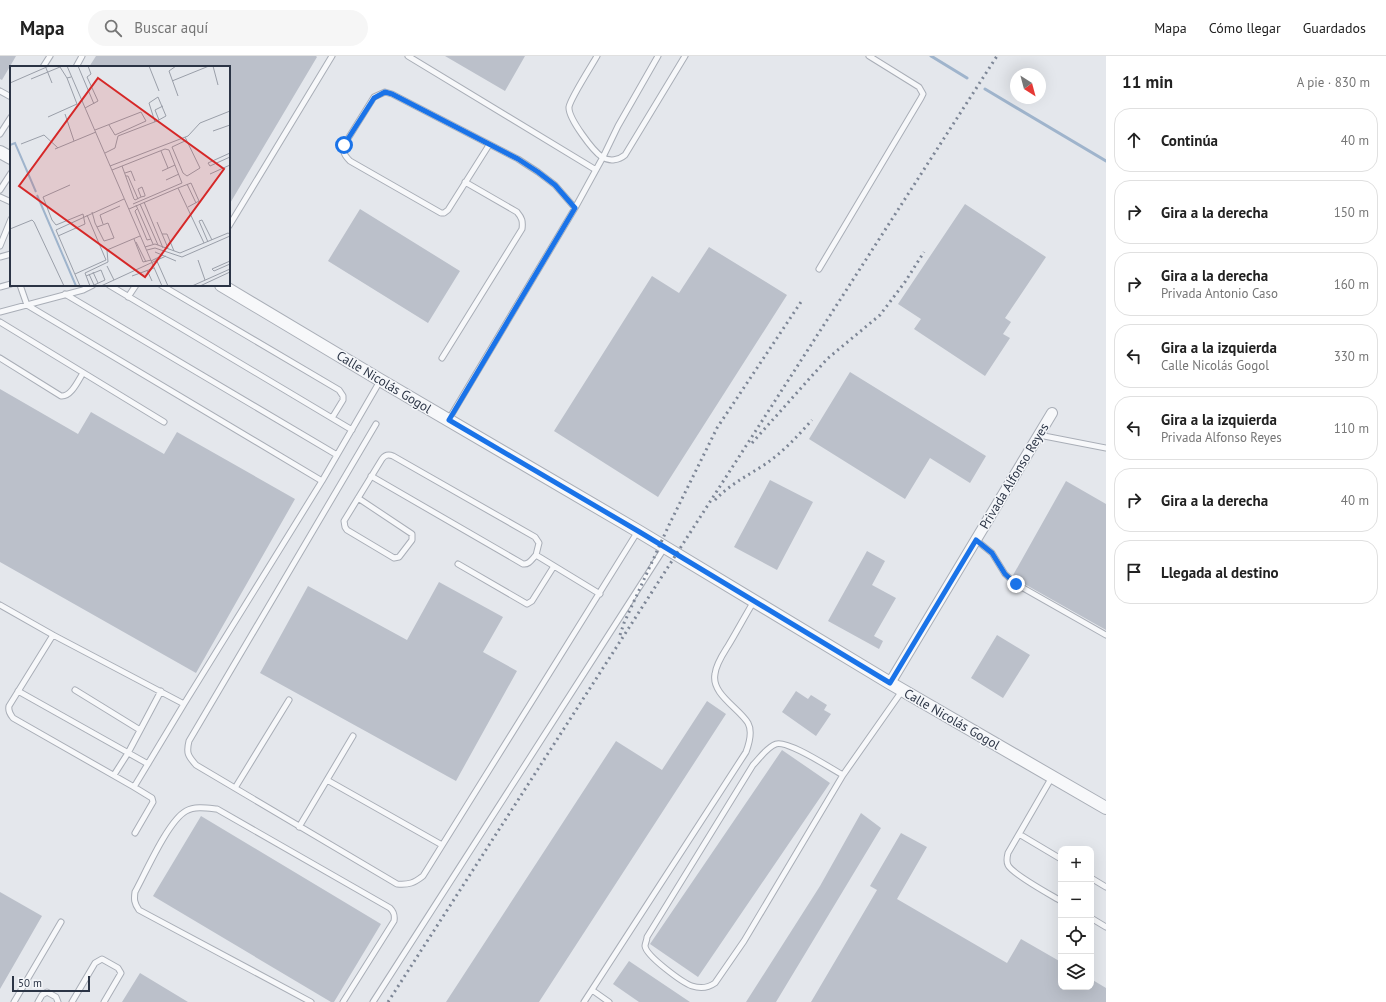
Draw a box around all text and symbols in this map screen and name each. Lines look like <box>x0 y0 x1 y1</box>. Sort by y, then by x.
search box <box>88 10 368 46</box>
text: Mapa <box>20 16 64 40</box>
icon: search <box>102 17 124 39</box>
text: Buscar aquí <box>134 18 208 37</box>
text: Mapa <box>1154 19 1187 37</box>
text: Cómo llegar <box>1209 19 1281 37</box>
text: Guardados <box>1303 19 1366 37</box>
inset map <box>10 66 230 286</box>
north arrow <box>1010 68 1046 104</box>
text: 11 min <box>1122 71 1173 93</box>
text: A pie · 830 m <box>1297 74 1370 91</box>
icon: ahead <box>1123 129 1145 151</box>
text: Continúa <box>1161 131 1218 150</box>
text: 40 m <box>1341 132 1369 149</box>
route start <box>335 136 353 154</box>
icon: right <box>1123 201 1145 223</box>
text: Gira a la derecha <box>1161 203 1268 222</box>
text: 150 m <box>1334 204 1369 221</box>
text: Gira a la derecha <box>1161 266 1268 285</box>
icon: right <box>1123 273 1145 295</box>
text: 160 m <box>1334 276 1369 293</box>
text: Privada Antonio Caso <box>1161 285 1278 302</box>
text: Gira a la izquierda <box>1161 338 1277 357</box>
icon: left <box>1123 345 1145 367</box>
street label: Calle Nicolás Gogol <box>333 347 435 417</box>
text: 330 m <box>1334 348 1369 365</box>
text: Calle Nicolás Gogol <box>1161 357 1269 374</box>
text: Gira a la izquierda <box>1161 410 1277 429</box>
icon: left <box>1123 417 1145 439</box>
street label: Privada Alfonso Reyes <box>976 420 1052 532</box>
text: 110 m <box>1334 420 1369 437</box>
text: Privada Alfonso Reyes <box>1161 429 1282 446</box>
icon: right <box>1123 489 1145 511</box>
text: Gira a la derecha <box>1161 491 1268 510</box>
text: 40 m <box>1341 492 1369 509</box>
icon: arrive <box>1123 561 1145 583</box>
text: Llegada al destino <box>1161 563 1279 582</box>
route end <box>1007 575 1025 593</box>
street label: Calle Nicolás Gogol <box>901 685 1003 753</box>
map controls <box>1058 846 1094 990</box>
button: + <box>1058 846 1094 882</box>
button: − <box>1058 882 1094 918</box>
button: locate <box>1058 918 1094 954</box>
button: layers <box>1058 954 1094 990</box>
scale bar <box>12 974 90 993</box>
text: 50 m <box>18 976 42 990</box>

